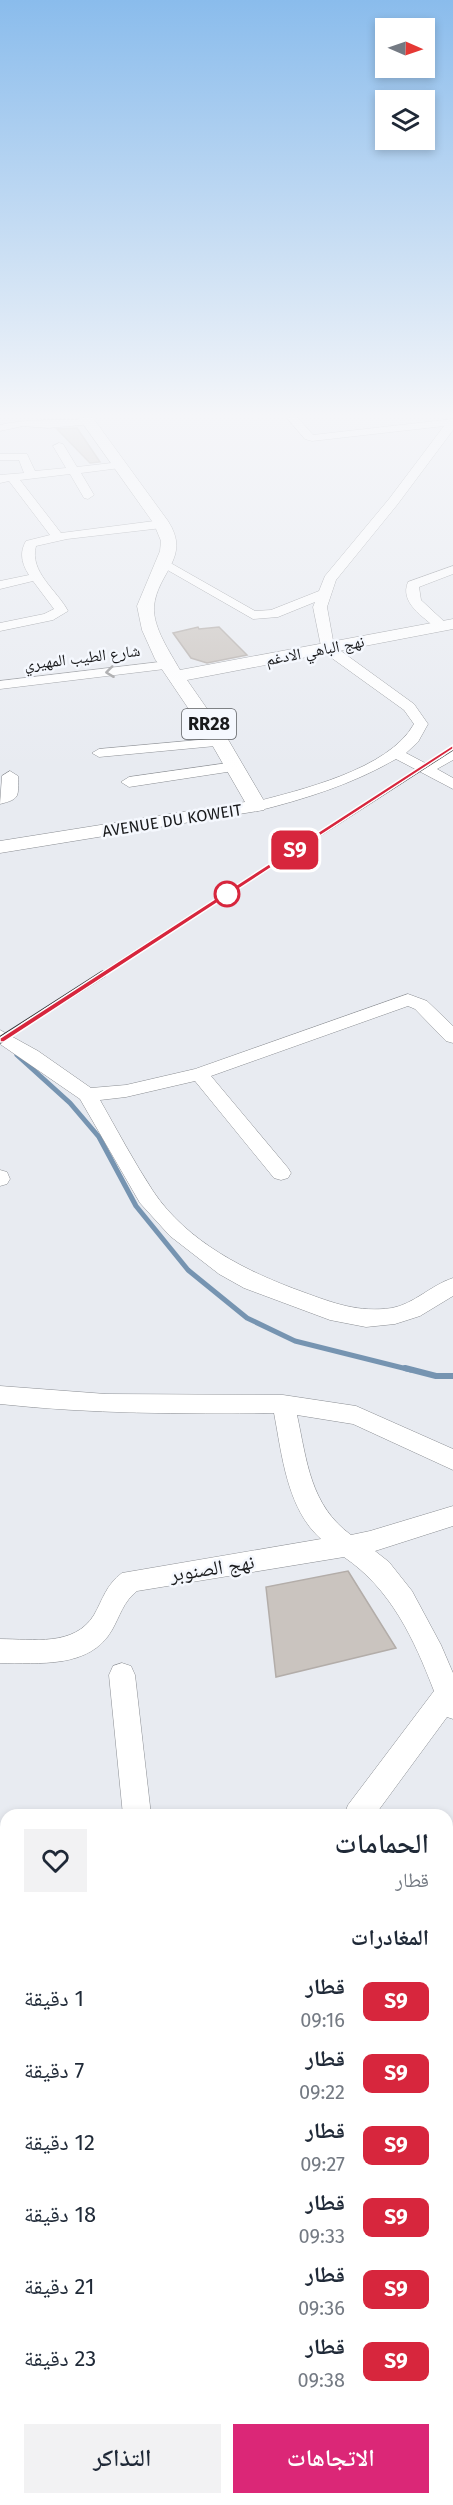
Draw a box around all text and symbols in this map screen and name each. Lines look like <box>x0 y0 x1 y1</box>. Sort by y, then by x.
north arrow <box>375 18 435 78</box>
map controls <box>375 18 435 150</box>
button: layers <box>375 90 435 150</box>
street label: نهج الباهي الادغم <box>264 632 367 672</box>
street label: شارع الطيب المهيري <box>23 641 142 677</box>
one-way arrow <box>105 665 115 677</box>
road number: RR28 <box>182 709 236 739</box>
street label: AVENUE DU KOWEIT <box>101 800 244 841</box>
line badge: S9 <box>268 830 322 870</box>
text: S9 <box>283 837 307 863</box>
unlabelled marker <box>214 881 240 907</box>
street label: نهج الصنوبر <box>167 1549 256 1588</box>
text: الحمامات <box>335 1827 429 1860</box>
button: heart <box>24 1829 87 1892</box>
text: قطار <box>395 1868 429 1892</box>
text: المغادرات <box>351 1924 429 1951</box>
text: قطار <box>305 1973 345 2000</box>
text: 1 دقيقة <box>24 1985 84 2012</box>
text: S9 <box>384 1988 408 2014</box>
text: 09:16 <box>300 2008 345 2032</box>
text: قطار <box>305 2045 345 2072</box>
text: 7 دقيقة <box>24 2057 84 2084</box>
text: S9 <box>384 2060 408 2086</box>
text: 09:22 <box>299 2080 345 2104</box>
text: قطار <box>305 2117 345 2144</box>
text: 12 دقيقة <box>24 2129 95 2156</box>
text: S9 <box>384 2132 408 2158</box>
text: 09:27 <box>300 2152 345 2176</box>
text: قطار <box>305 2189 345 2216</box>
text: 18 دقيقة <box>24 2201 96 2228</box>
text: S9 <box>384 2204 408 2230</box>
text: 09:33 <box>299 2224 345 2248</box>
text: قطار <box>305 2261 345 2288</box>
text: 21 دقيقة <box>24 2273 94 2300</box>
text: S9 <box>384 2276 408 2302</box>
text: 09:36 <box>298 2296 345 2320</box>
text: قطار <box>305 2333 345 2360</box>
text: 23 دقيقة <box>24 2345 96 2372</box>
text: S9 <box>384 2348 408 2374</box>
text: 09:38 <box>298 2368 345 2392</box>
button: التذاكر <box>24 2424 221 2493</box>
button: الاتجاهات <box>233 2424 429 2493</box>

